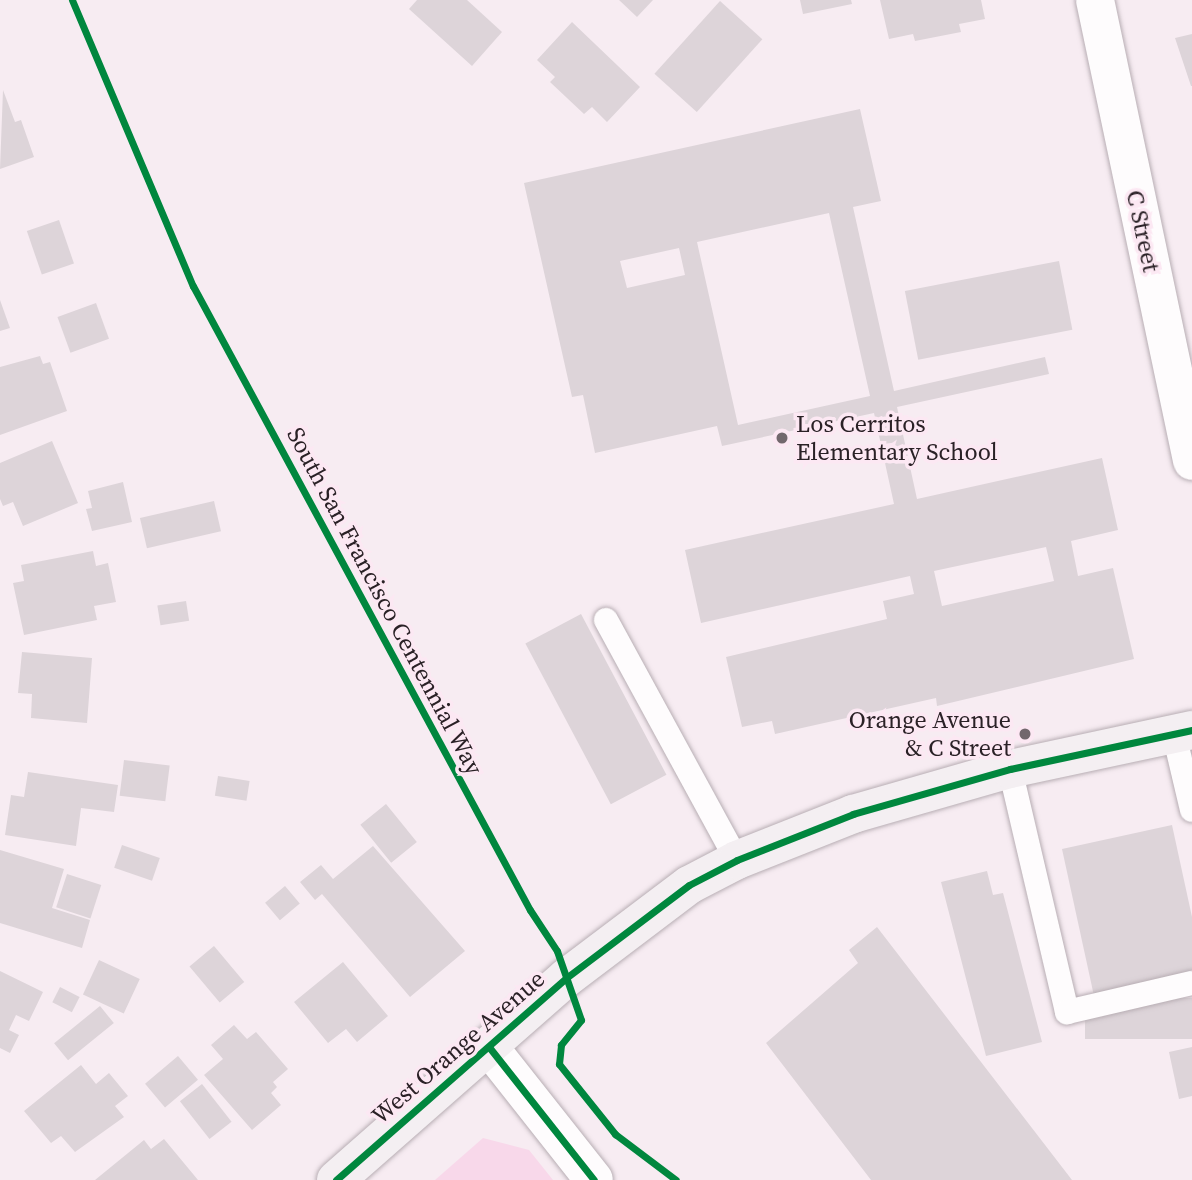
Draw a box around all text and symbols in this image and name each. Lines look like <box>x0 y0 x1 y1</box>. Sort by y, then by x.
street label: C Street <box>1120 188 1166 274</box>
place label: Los Cerritos Elementary School <box>796 410 998 466</box>
street label: South San Francisco Centennial Way <box>281 422 489 780</box>
marker: Los Cerritos Elementary School <box>774 430 790 446</box>
place label: Orange Avenue & C Street <box>849 706 1011 762</box>
marker: Orange Avenue & C Street <box>1017 726 1033 742</box>
street label: West Orange Avenue <box>366 964 550 1130</box>

